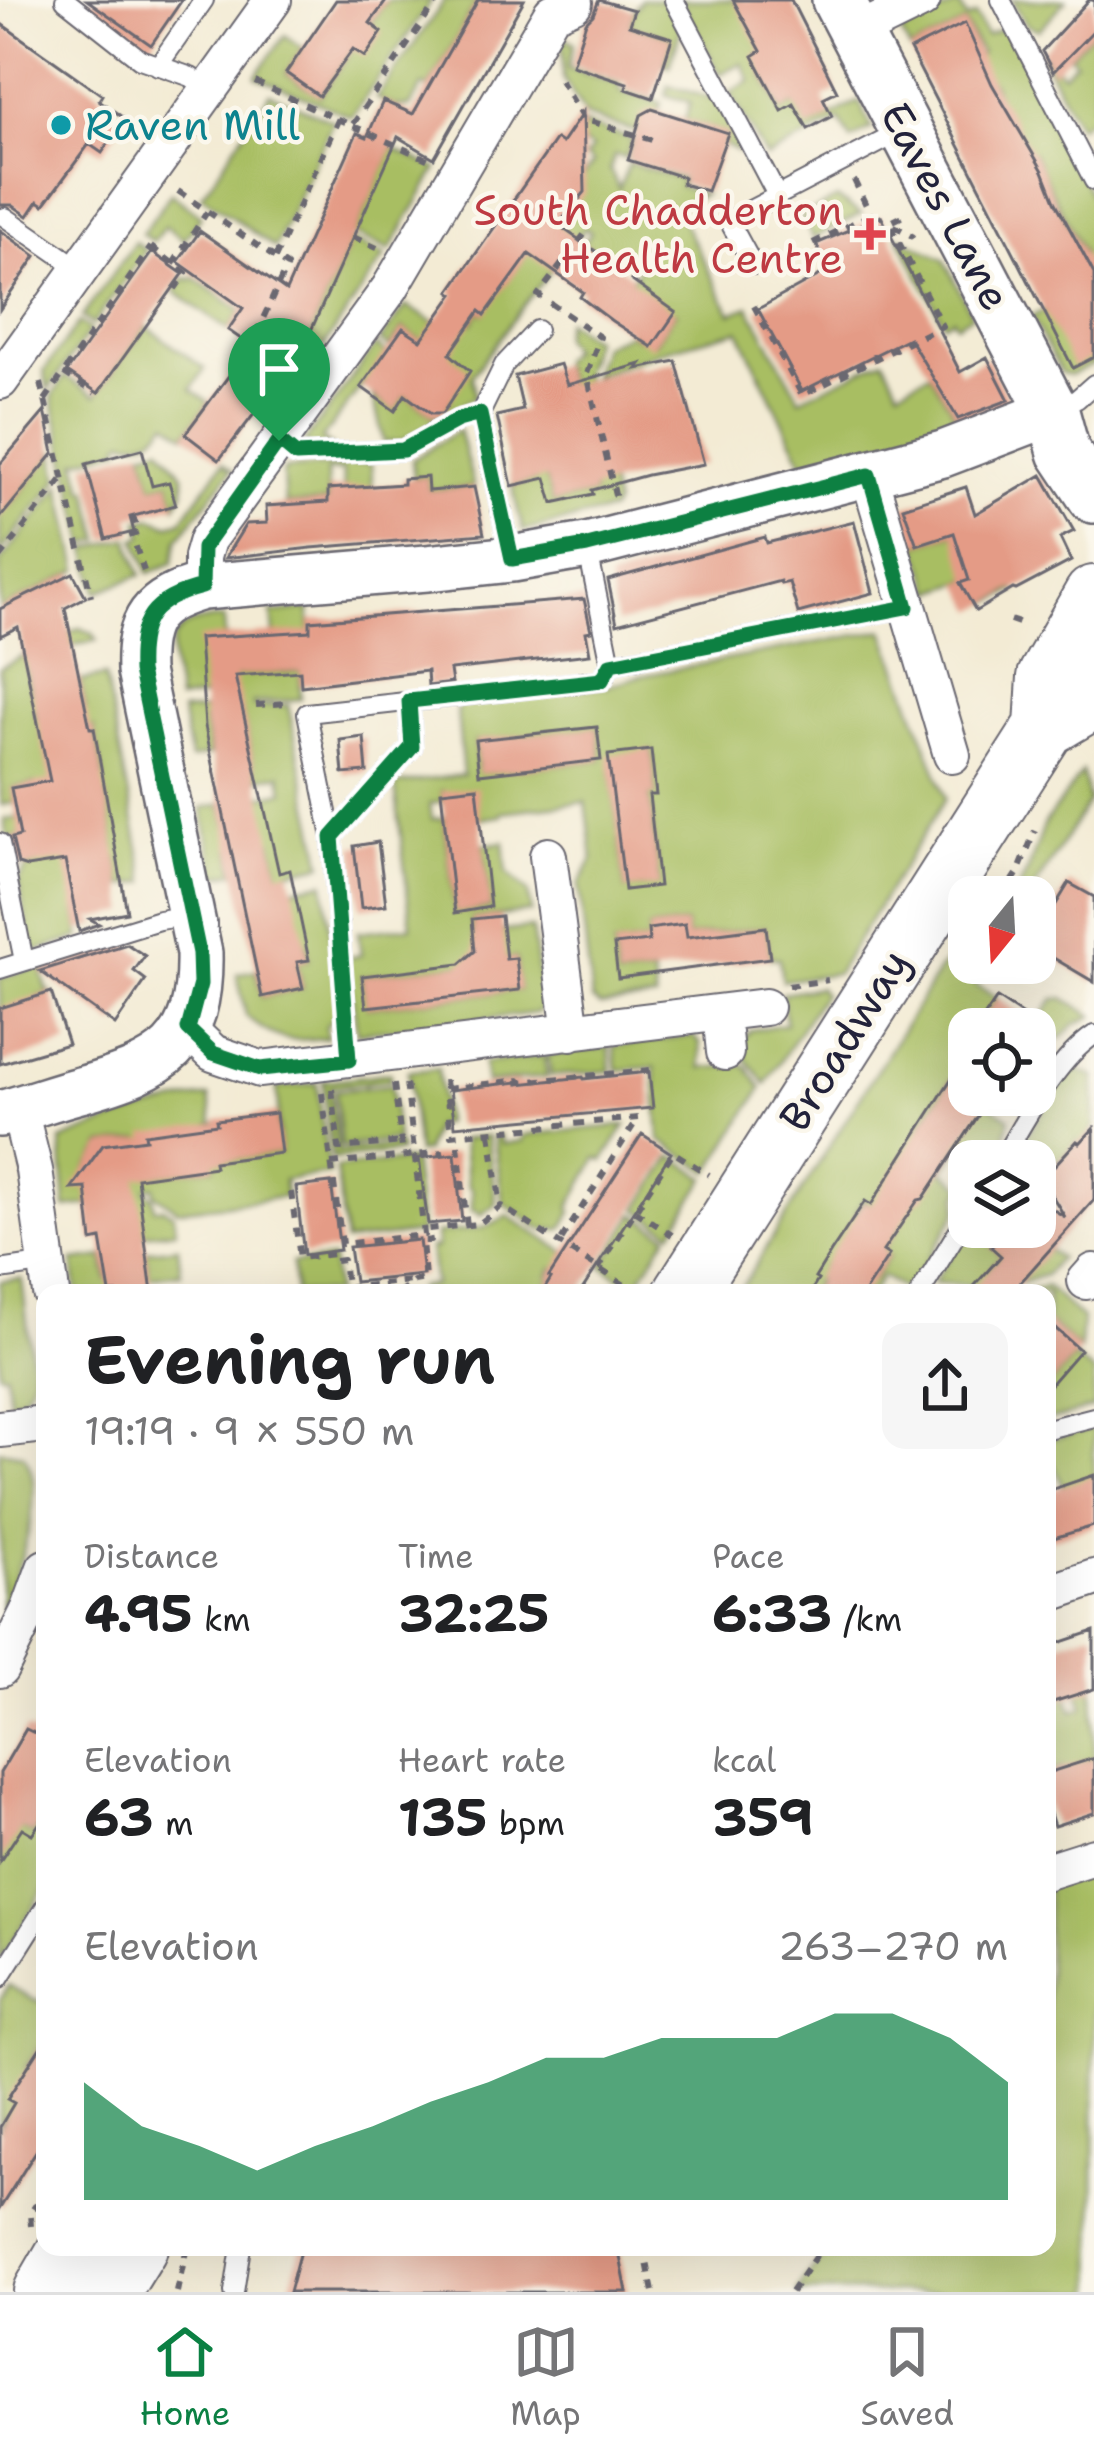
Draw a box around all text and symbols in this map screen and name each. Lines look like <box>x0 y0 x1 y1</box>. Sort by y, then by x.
street label: Eaves Lane <box>868 92 1024 320</box>
place label: Raven Mill <box>85 97 300 153</box>
marker: Raven Mill <box>48 112 74 138</box>
place label: South Chadderton Health Centre <box>474 182 843 286</box>
marker: South Chadderton Health Centre <box>854 218 886 250</box>
pin <box>228 318 330 441</box>
icon: arrive <box>246 336 312 402</box>
north arrow <box>948 876 1056 984</box>
map controls <box>948 876 1056 1248</box>
street label: Broadway <box>766 938 922 1142</box>
button: locate <box>948 1008 1056 1116</box>
button: layers <box>948 1140 1056 1248</box>
text: Evening run <box>84 1316 495 1404</box>
button: share <box>882 1323 1008 1449</box>
text: 19:19 · 9 × 550 m <box>84 1405 414 1457</box>
text: Distance <box>84 1534 219 1579</box>
text: Time <box>398 1534 474 1579</box>
text: Pace <box>712 1534 785 1579</box>
text: 4.95 <box>84 1579 193 1647</box>
text: 32:25 <box>398 1579 549 1647</box>
text: 6:33 <box>712 1579 832 1647</box>
text: km <box>193 1597 251 1642</box>
text: /km <box>832 1597 902 1642</box>
text: Elevation <box>84 1738 232 1783</box>
text: Heart rate <box>398 1738 566 1783</box>
text: kcal <box>712 1738 776 1783</box>
text: 63 <box>84 1783 154 1851</box>
text: 135 <box>398 1783 487 1851</box>
text: 359 <box>712 1783 814 1851</box>
text: m <box>154 1801 194 1846</box>
text: bpm <box>487 1801 565 1846</box>
text: Elevation <box>84 1920 259 1972</box>
text: 263–270 m <box>778 1920 1008 1972</box>
tab: Home <box>140 2319 231 2436</box>
tab: Map <box>510 2319 581 2436</box>
tab: Saved <box>860 2319 954 2436</box>

